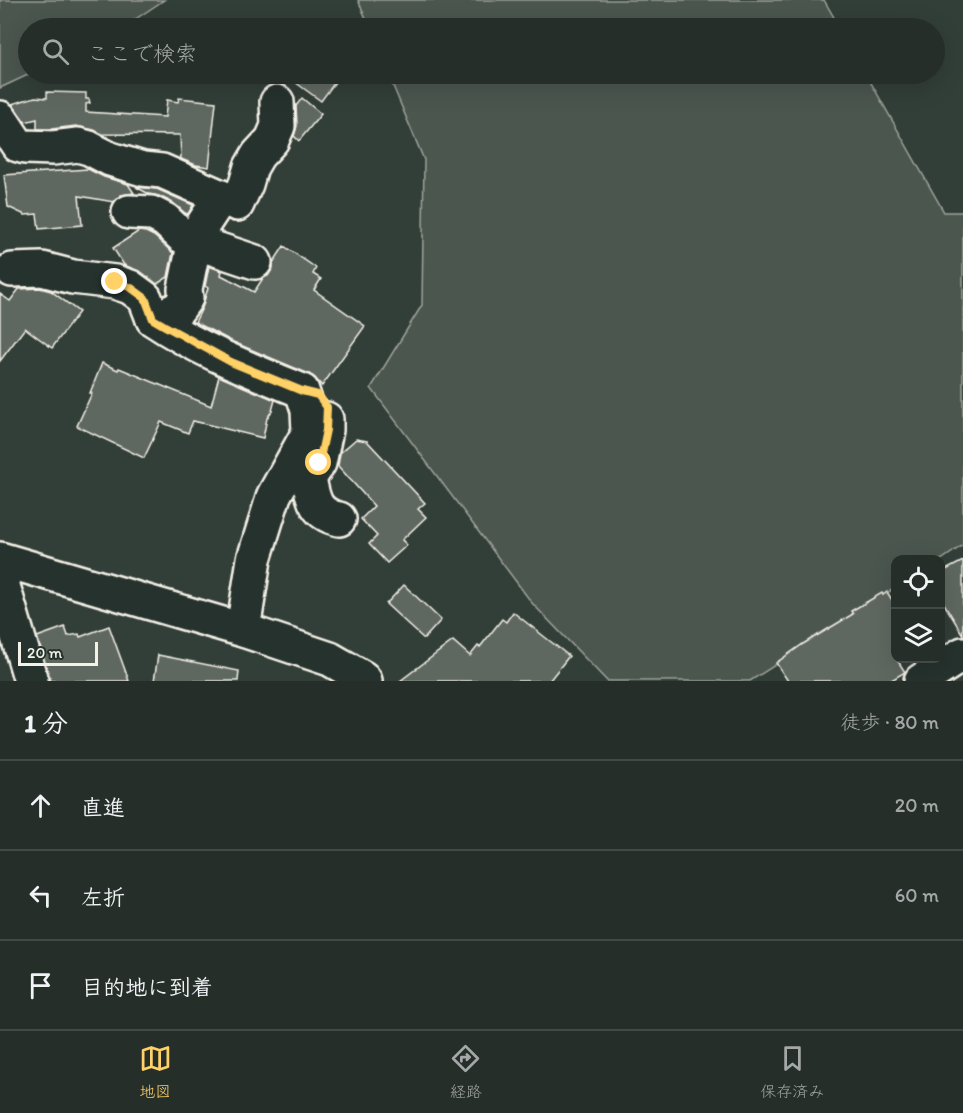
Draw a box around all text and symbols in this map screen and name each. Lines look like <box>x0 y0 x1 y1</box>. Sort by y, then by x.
search box <box>18 18 945 84</box>
icon: search <box>39 35 72 68</box>
text: ここで検索 <box>87 40 197 67</box>
route end <box>101 268 127 294</box>
route start <box>305 449 331 475</box>
map controls <box>891 555 945 663</box>
button: locate <box>891 555 945 609</box>
button: layers <box>891 609 945 663</box>
scale bar <box>18 639 98 666</box>
text: 20 m <box>27 643 62 662</box>
text: 1 分 <box>24 707 68 739</box>
text: 徒歩 · 80 m <box>841 710 939 734</box>
icon: ahead <box>24 789 57 822</box>
text: 20 m <box>895 793 939 817</box>
text: 直進 <box>81 794 125 821</box>
icon: left <box>24 879 57 912</box>
text: 60 m <box>895 883 939 907</box>
text: 左折 <box>81 884 125 911</box>
icon: arrive <box>24 969 57 1002</box>
text: 目的地に到着 <box>81 974 213 1001</box>
tab: 地図 <box>139 1042 172 1102</box>
tab: 経路 <box>449 1042 482 1102</box>
tab: 保存済み <box>760 1042 824 1102</box>

